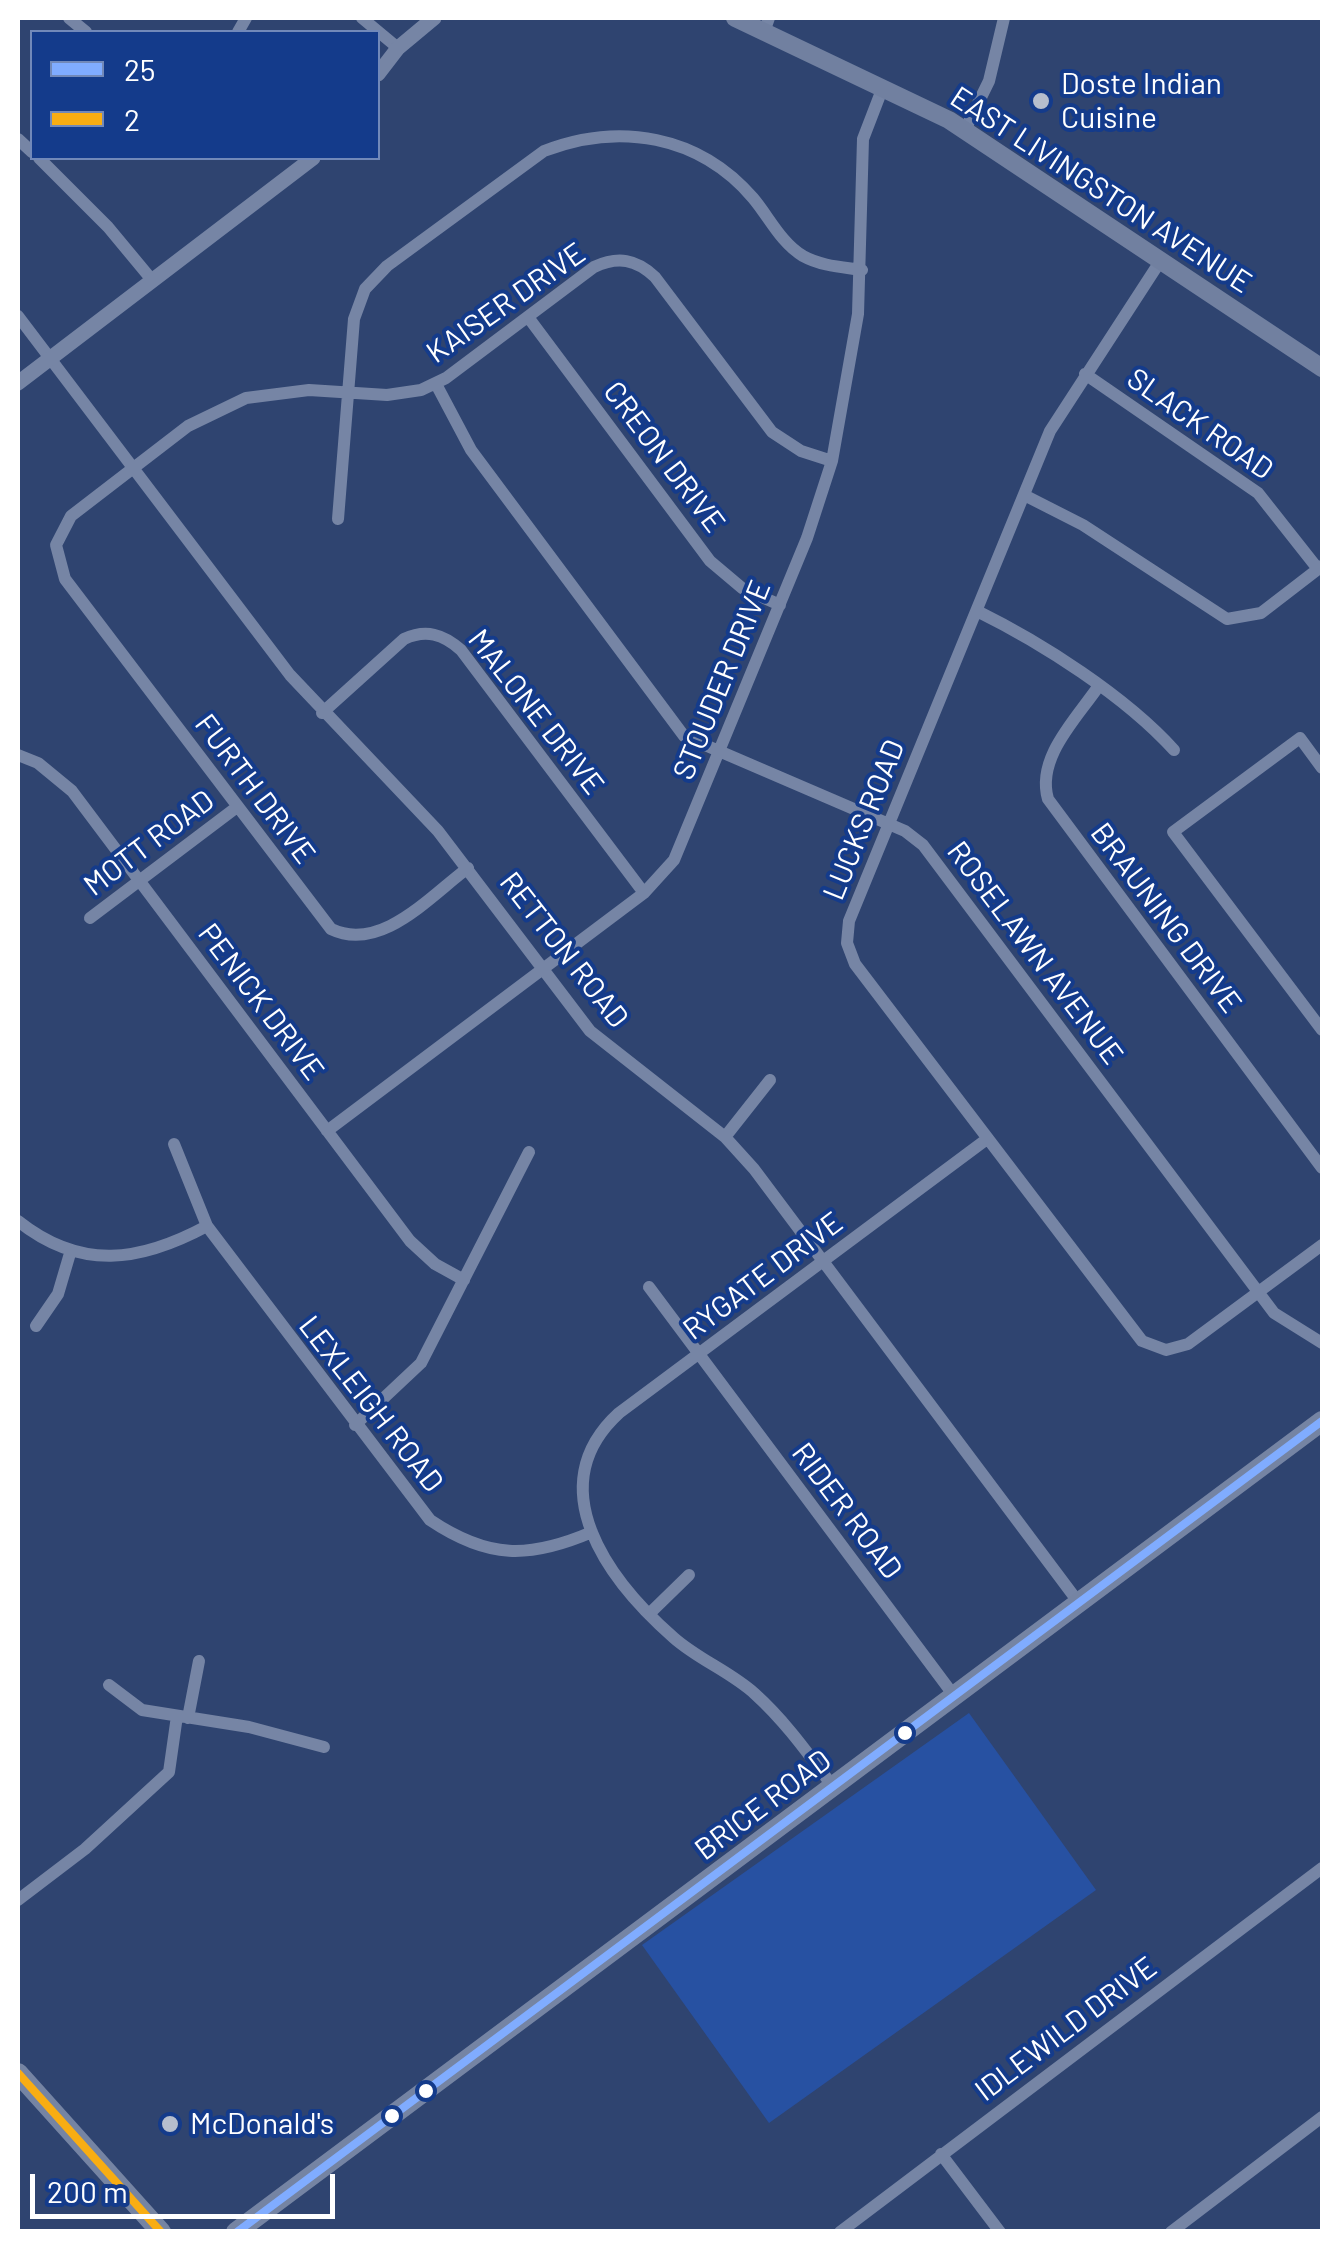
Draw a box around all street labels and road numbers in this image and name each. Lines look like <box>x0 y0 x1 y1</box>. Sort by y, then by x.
street label: EAST LIVINGSTON AVENUE <box>944 79 1258 301</box>
street label: KAISER DRIVE <box>420 235 592 371</box>
street label: SLACK ROAD <box>1120 361 1280 487</box>
street label: CREON DRIVE <box>596 374 732 540</box>
street label: STOUDER DRIVE <box>666 575 778 785</box>
street label: MALONE DRIVE <box>460 622 612 802</box>
street label: FURTH DRIVE <box>187 707 323 871</box>
street label: LUCKS ROAD <box>816 735 912 905</box>
street label: MOTT ROAD <box>77 782 221 904</box>
street label: BRAUNING DRIVE <box>1083 816 1249 1020</box>
street label: ROSELAWN AVENUE <box>939 834 1131 1072</box>
street label: RETTON ROAD <box>492 865 636 1035</box>
street label: PENICK DRIVE <box>190 917 332 1087</box>
street label: RYGATE DRIVE <box>676 1204 850 1348</box>
street label: LEXLEIGH ROAD <box>291 1309 451 1499</box>
street label: RIDER ROAD <box>784 1436 910 1586</box>
street label: BRICE ROAD <box>688 1742 838 1868</box>
street label: IDLEWILD DRIVE <box>968 1949 1164 2109</box>

